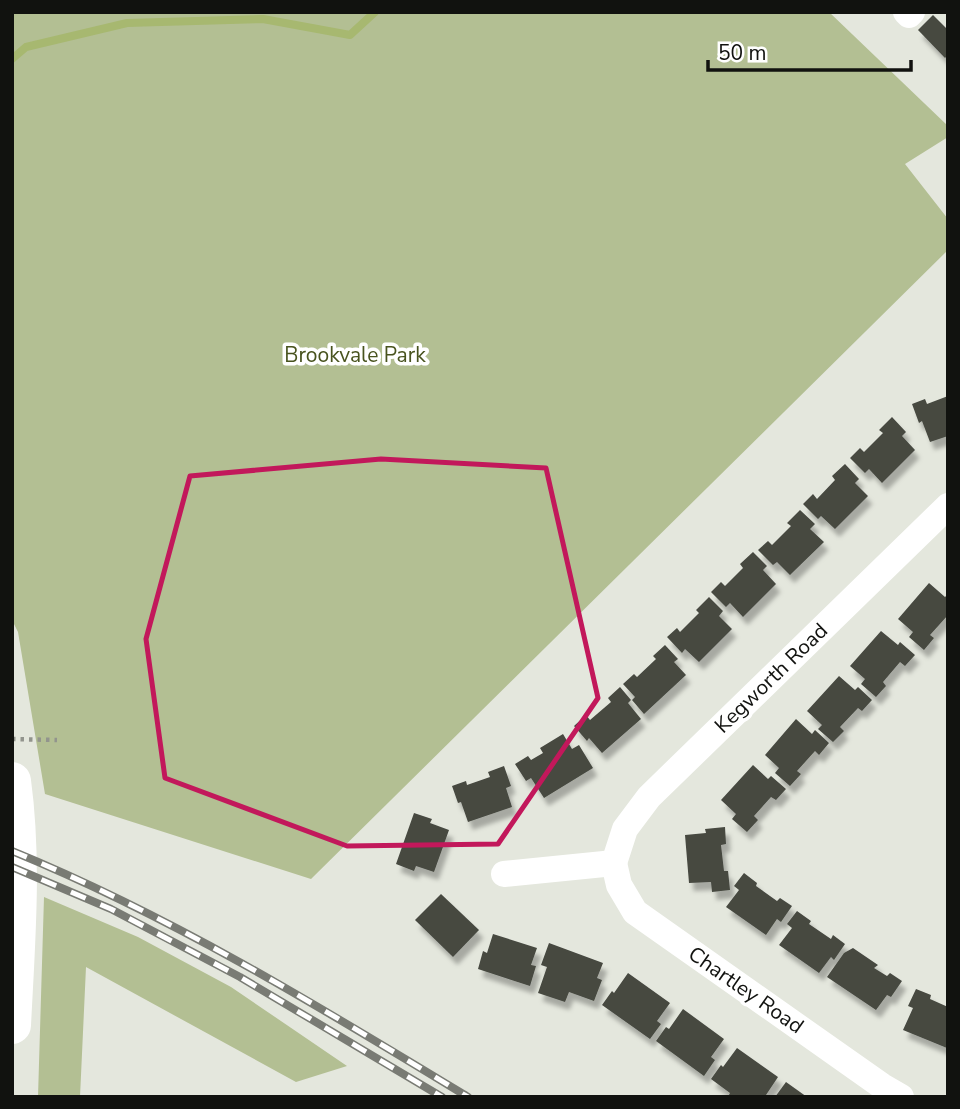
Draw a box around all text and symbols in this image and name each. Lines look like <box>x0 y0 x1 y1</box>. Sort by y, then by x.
scale bar <box>708 28 911 72</box>
text: 50 m <box>718 39 767 67</box>
park label: Brookvale Park <box>284 341 426 369</box>
street label: Kegworth Road <box>708 617 834 739</box>
street label: Chartley Road <box>683 940 809 1040</box>

